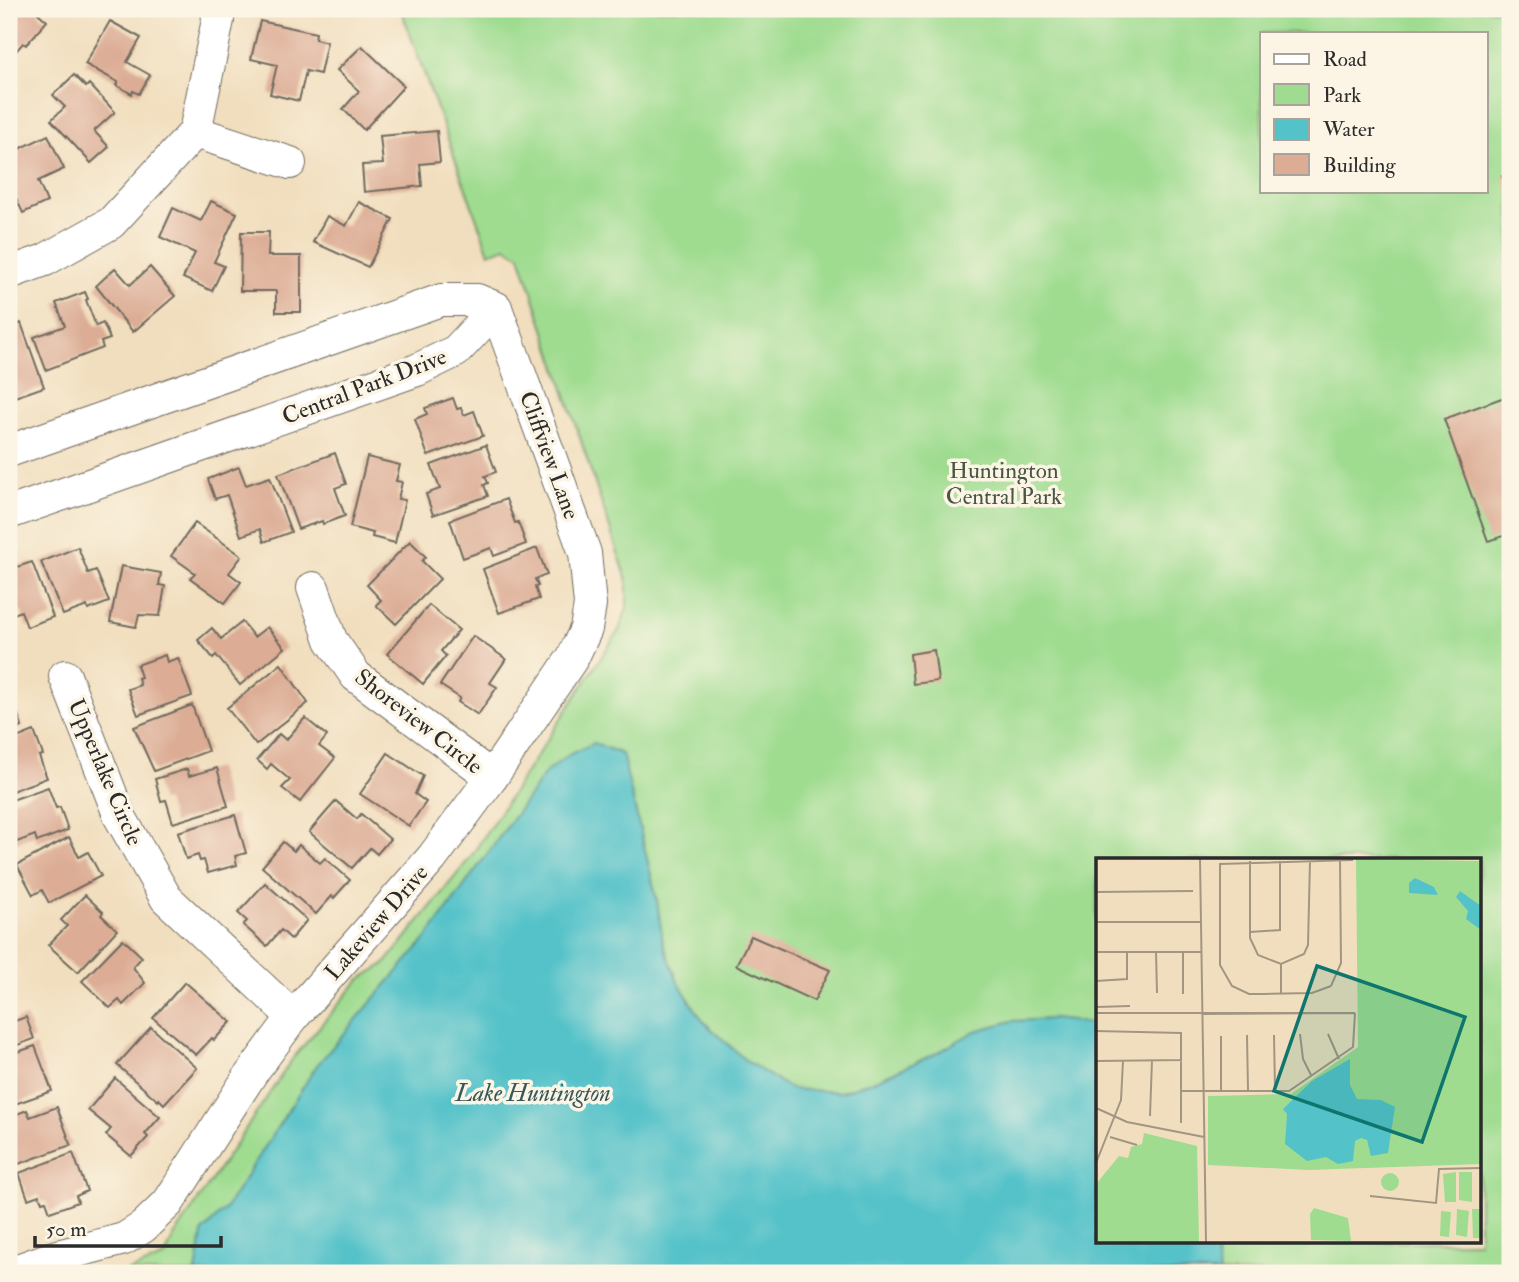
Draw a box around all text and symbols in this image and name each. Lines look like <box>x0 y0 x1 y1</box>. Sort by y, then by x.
legend <box>1260 32 1488 192</box>
text: Road <box>1323 46 1368 73</box>
text: Park <box>1323 82 1361 109</box>
text: Water <box>1322 116 1375 143</box>
text: Building <box>1323 152 1396 179</box>
street label: Central Park Drive <box>278 342 451 431</box>
street label: Cliffview Lane <box>513 387 586 524</box>
park label: Huntington Central Park <box>946 456 1062 511</box>
street label: Shoreview Circle <box>349 662 489 781</box>
street label: Upperlake Circle <box>61 694 150 851</box>
street label: Lakeview Drive <box>318 858 435 986</box>
inset map <box>1096 858 1480 1244</box>
water label: Lake Huntington <box>454 1078 611 1109</box>
scale bar <box>35 1205 220 1249</box>
text: 50 m <box>46 1216 87 1243</box>

